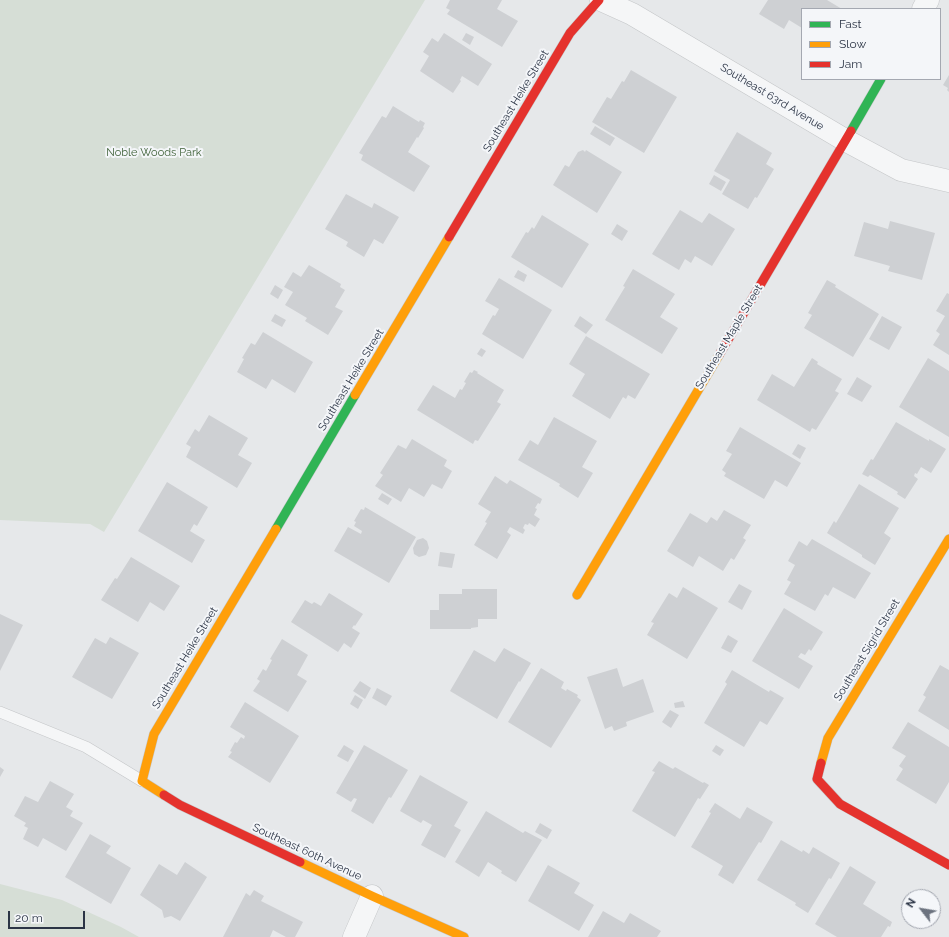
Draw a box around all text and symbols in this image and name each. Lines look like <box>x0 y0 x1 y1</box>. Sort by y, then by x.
legend <box>801 8 941 80</box>
text: Fast <box>839 17 862 31</box>
text: Slow <box>839 37 866 51</box>
street label: Southeast Heike Street <box>480 48 552 154</box>
text: Jam <box>839 57 862 71</box>
street label: Southeast 63rd Avenue <box>718 61 826 133</box>
park label: Noble Woods Park <box>106 146 202 160</box>
street label: Southeast Maple Street <box>693 282 765 392</box>
street label: Southeast Heike Street <box>315 327 387 433</box>
street label: Southeast Sigrid Street <box>831 597 903 703</box>
street label: Southeast Heike Street <box>149 605 221 711</box>
street label: Southeast 60th Avenue <box>250 821 364 883</box>
north arrow <box>901 889 941 929</box>
text: N <box>903 896 919 910</box>
scale bar <box>10 903 87 929</box>
text: 20 m <box>15 911 43 925</box>

